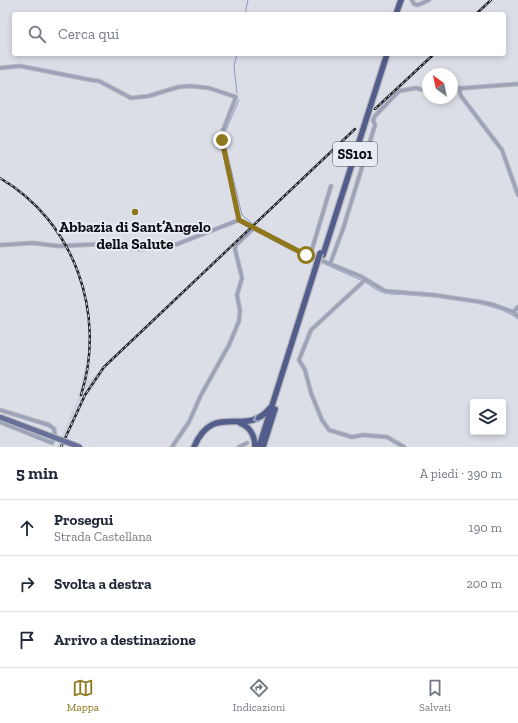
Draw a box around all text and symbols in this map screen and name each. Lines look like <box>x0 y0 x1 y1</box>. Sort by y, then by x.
search box <box>12 12 506 56</box>
icon: search <box>26 23 48 45</box>
text: Cerca qui <box>58 25 119 43</box>
north arrow <box>422 68 458 104</box>
route end <box>213 131 231 149</box>
road number: SS101 <box>333 142 377 166</box>
marker: Abbazia di Sant’Angelo della Salute <box>130 207 140 217</box>
place label: Abbazia di Sant’Angelo della Salute <box>59 218 211 253</box>
route start <box>297 246 315 264</box>
map controls <box>470 399 506 435</box>
button: layers <box>470 399 506 435</box>
one-way arrow <box>252 414 260 422</box>
text: 5 min <box>16 463 58 483</box>
text: A piedi · 390 m <box>420 466 502 481</box>
text: Prosegui <box>54 511 113 529</box>
icon: ahead <box>16 517 38 539</box>
text: 190 m <box>468 520 502 535</box>
text: Strada Castellana <box>54 529 152 544</box>
icon: right <box>16 573 38 595</box>
text: Svolta a destra <box>54 575 152 593</box>
text: 200 m <box>466 576 502 591</box>
icon: arrive <box>16 629 38 651</box>
text: Arrivo a destinazione <box>54 631 196 649</box>
tab: Mappa <box>67 677 99 714</box>
tab: Indicazioni <box>233 677 285 714</box>
tab: Salvati <box>419 677 451 714</box>

